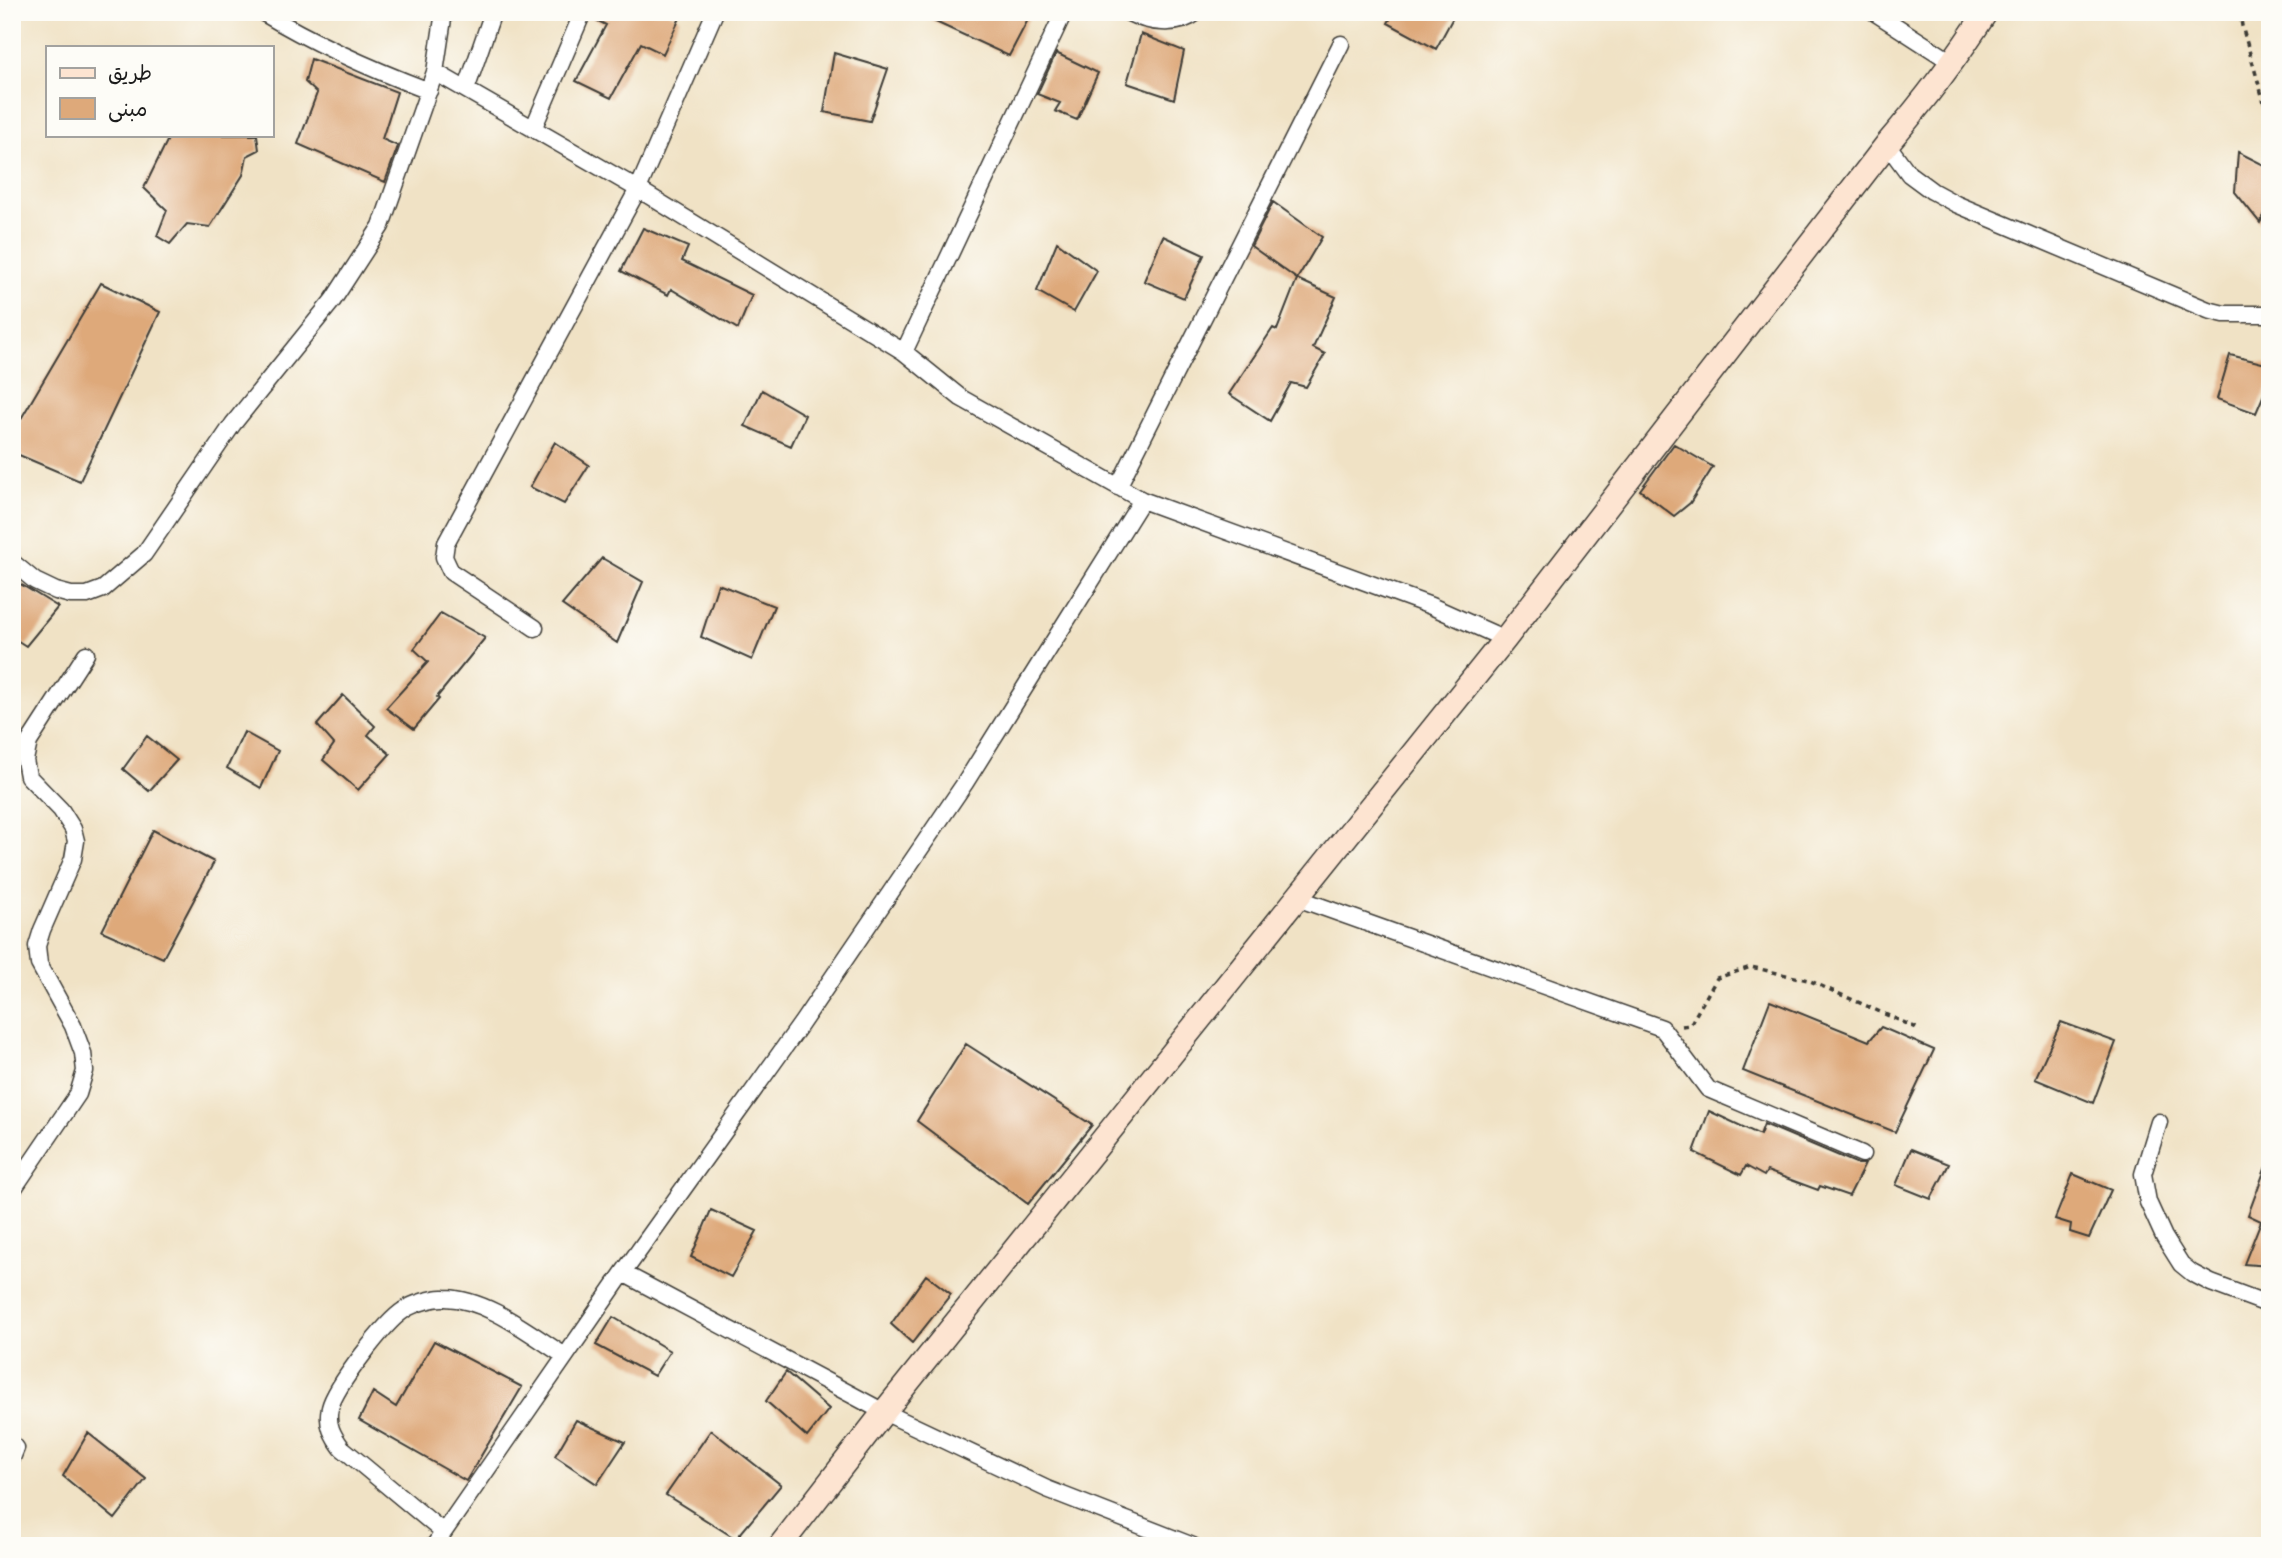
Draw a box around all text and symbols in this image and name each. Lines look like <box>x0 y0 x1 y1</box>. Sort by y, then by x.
legend <box>46 46 273 136</box>
text: طريق <box>108 60 152 88</box>
text: مبنى <box>108 96 147 124</box>

